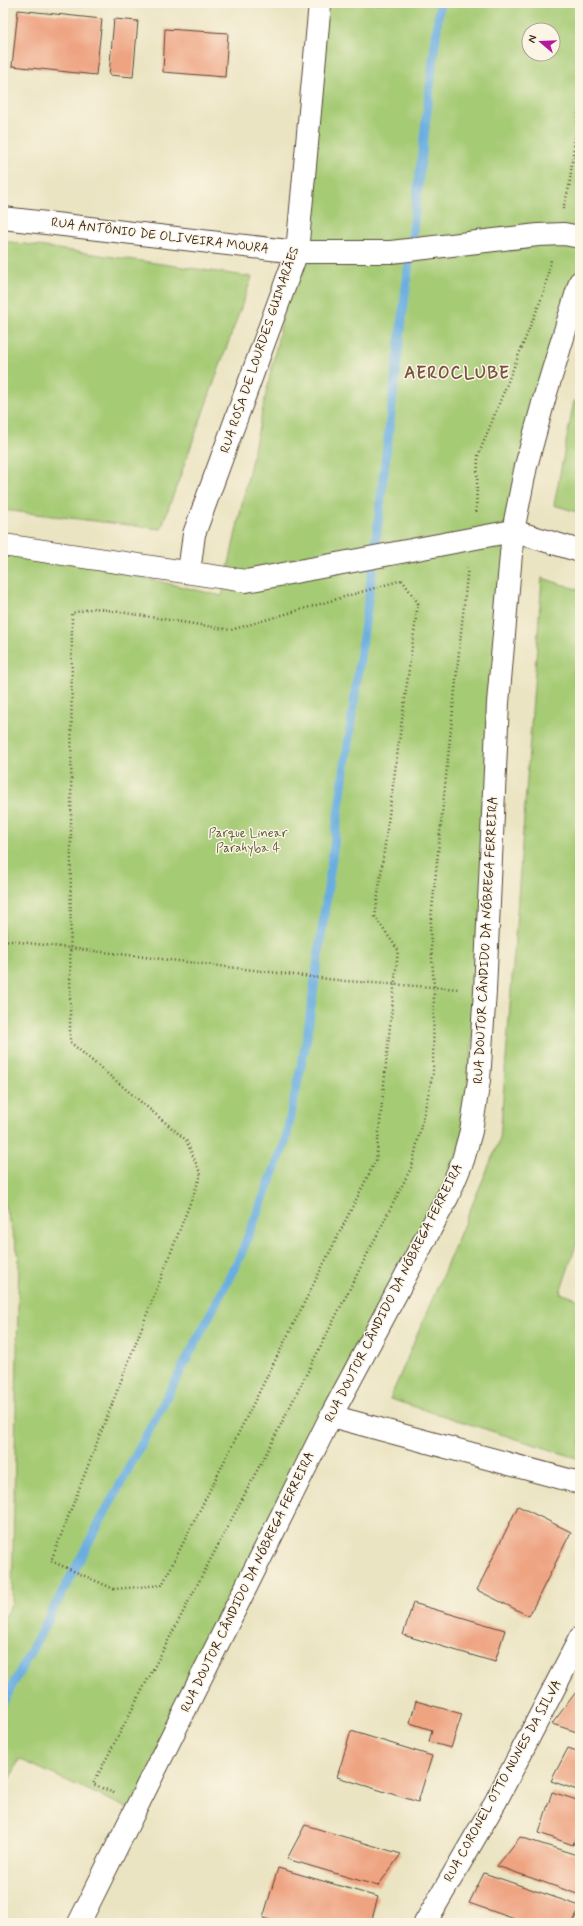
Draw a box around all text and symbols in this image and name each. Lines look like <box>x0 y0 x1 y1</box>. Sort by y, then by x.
north arrow <box>521 22 561 62</box>
text: N <box>525 33 540 45</box>
street label: RUA ANTÔNIO DE OLIVEIRA MOURA <box>50 214 270 258</box>
street label: RUA ROSA DE LOURDES GUIMARÃES <box>217 245 303 455</box>
district label: AEROCLUBE <box>404 362 510 384</box>
street label: RUA DOUTOR CÂNDIDO DA NÓBREGA FERREIRA <box>470 796 502 1084</box>
park label: Parque Linear Parahyba 4 <box>209 825 288 857</box>
street label: RUA DOUTOR CÂNDIDO DA NÓBREGA FERREIRA <box>321 1161 467 1425</box>
street label: RUA DOUTOR CÂNDIDO DA NÓBREGA FERREIRA <box>177 1449 319 1715</box>
street label: RUA CORONEL OTTO NUNES DA SILVA <box>440 1677 566 1885</box>

